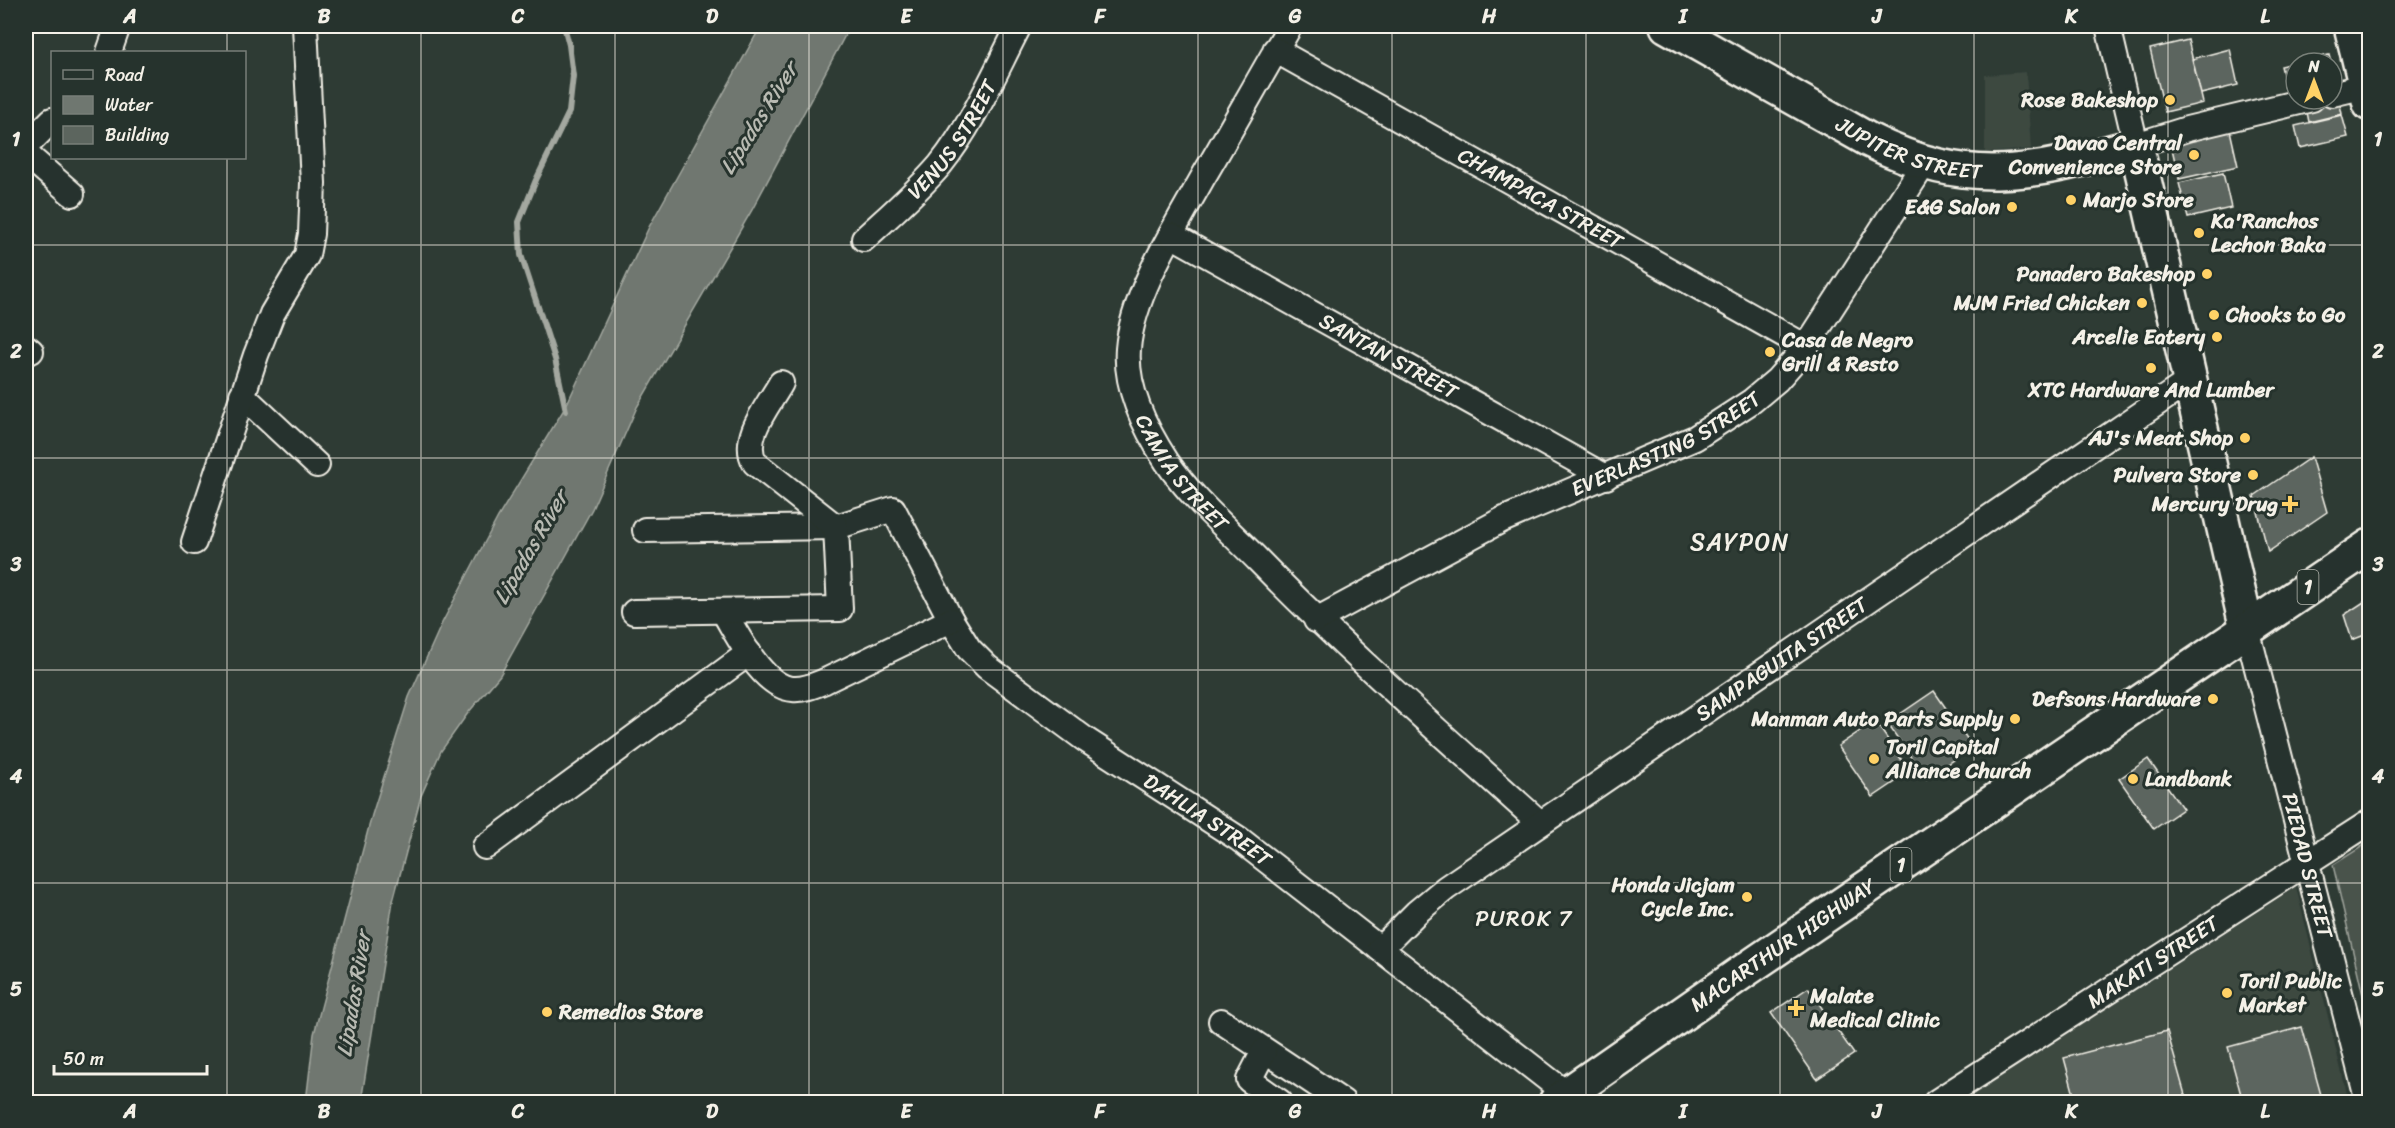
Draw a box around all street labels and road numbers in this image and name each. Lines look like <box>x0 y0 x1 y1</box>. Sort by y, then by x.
street label: VENUS STREET <box>898 72 1008 209</box>
street label: JUPITER STREET <box>1828 105 1985 191</box>
street label: CHAMPACA STREET <box>1450 137 1632 261</box>
street label: SANTAN STREET <box>1312 302 1467 411</box>
street label: EVERLASTING STREET <box>1565 380 1771 508</box>
street label: CAMIA STREET <box>1124 408 1239 542</box>
road number: 1 <box>2298 570 2318 604</box>
street label: SAMPAGUITA STREET <box>1687 586 1877 732</box>
street label: DAHLIA STREET <box>1135 763 1281 878</box>
street label: PIEDAD STREET <box>2271 789 2345 943</box>
road number: 1 <box>1890 848 1912 882</box>
street label: MACARTHUR HIGHWAY <box>1682 867 1885 1022</box>
street label: MAKATI STREET <box>2079 904 2228 1019</box>

